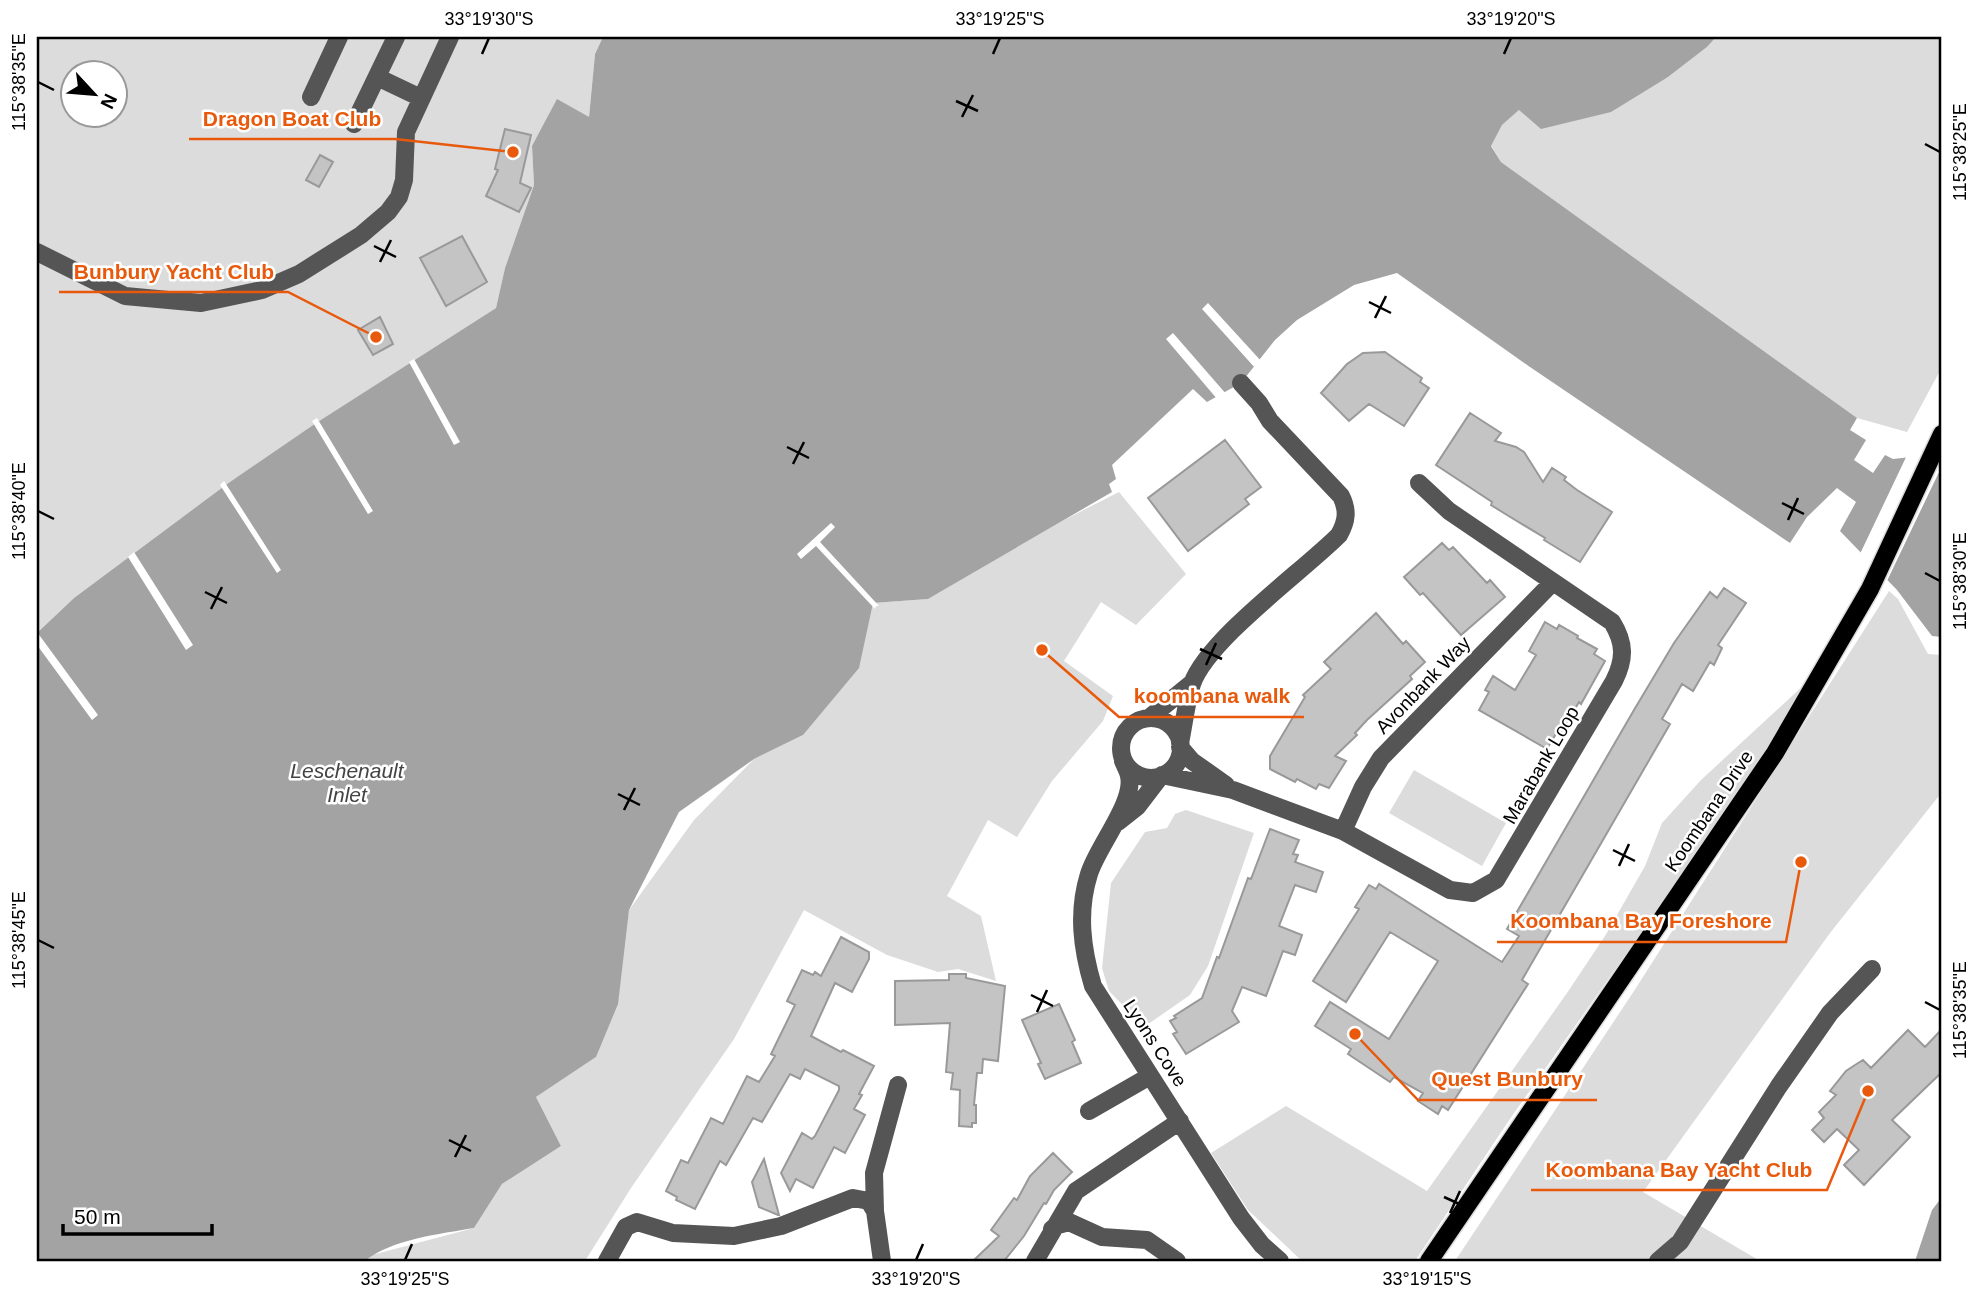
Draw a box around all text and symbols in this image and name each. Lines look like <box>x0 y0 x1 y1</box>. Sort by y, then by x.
text: 33°19'30"S <box>444 9 534 29</box>
text: 33°19'25"S <box>955 9 1045 29</box>
text: 33°19'20"S <box>1466 9 1556 29</box>
text: 115°38'35"E <box>9 33 29 131</box>
north arrow <box>60 60 130 130</box>
text: N <box>96 90 121 112</box>
callout: Dragon Boat Club <box>189 97 395 139</box>
text: 115°38'25"E <box>1950 103 1970 201</box>
text: Dragon Boat Club <box>203 107 381 130</box>
callout: Bunbury Yacht Club <box>59 250 288 292</box>
text: Bunbury Yacht Club <box>74 260 274 283</box>
text: 115°38'40"E <box>9 462 29 560</box>
text: 115°38'30"E <box>1950 532 1970 630</box>
street label: Avonbank Way <box>1371 632 1475 738</box>
callout: koombana walk <box>1119 675 1304 717</box>
text: koombana walk <box>1134 684 1291 707</box>
street label: Marabank Loop <box>1499 703 1583 827</box>
street label: Koombana Drive <box>1661 746 1757 876</box>
water label: Leschenault Inlet <box>290 759 405 806</box>
text: 115°38'45"E <box>9 891 29 989</box>
callout: Koombana Bay Foreshore <box>1497 900 1786 942</box>
text: Koombana Bay Foreshore <box>1510 909 1772 932</box>
text: 115°38'35"E <box>1950 961 1970 1059</box>
street label: Lyons Cove <box>1119 995 1191 1091</box>
callout: Quest Bunbury <box>1418 1058 1597 1100</box>
text: Quest Bunbury <box>1431 1067 1583 1090</box>
callout: Koombana Bay Yacht Club <box>1531 1148 1827 1190</box>
text: Koombana Bay Yacht Club <box>1546 1158 1812 1181</box>
scale bar <box>63 1193 212 1237</box>
text: 50 m <box>74 1205 121 1228</box>
text: 33°19'25"S <box>360 1269 450 1289</box>
text: 33°19'20"S <box>871 1269 961 1289</box>
text: 33°19'15"S <box>1382 1269 1472 1289</box>

